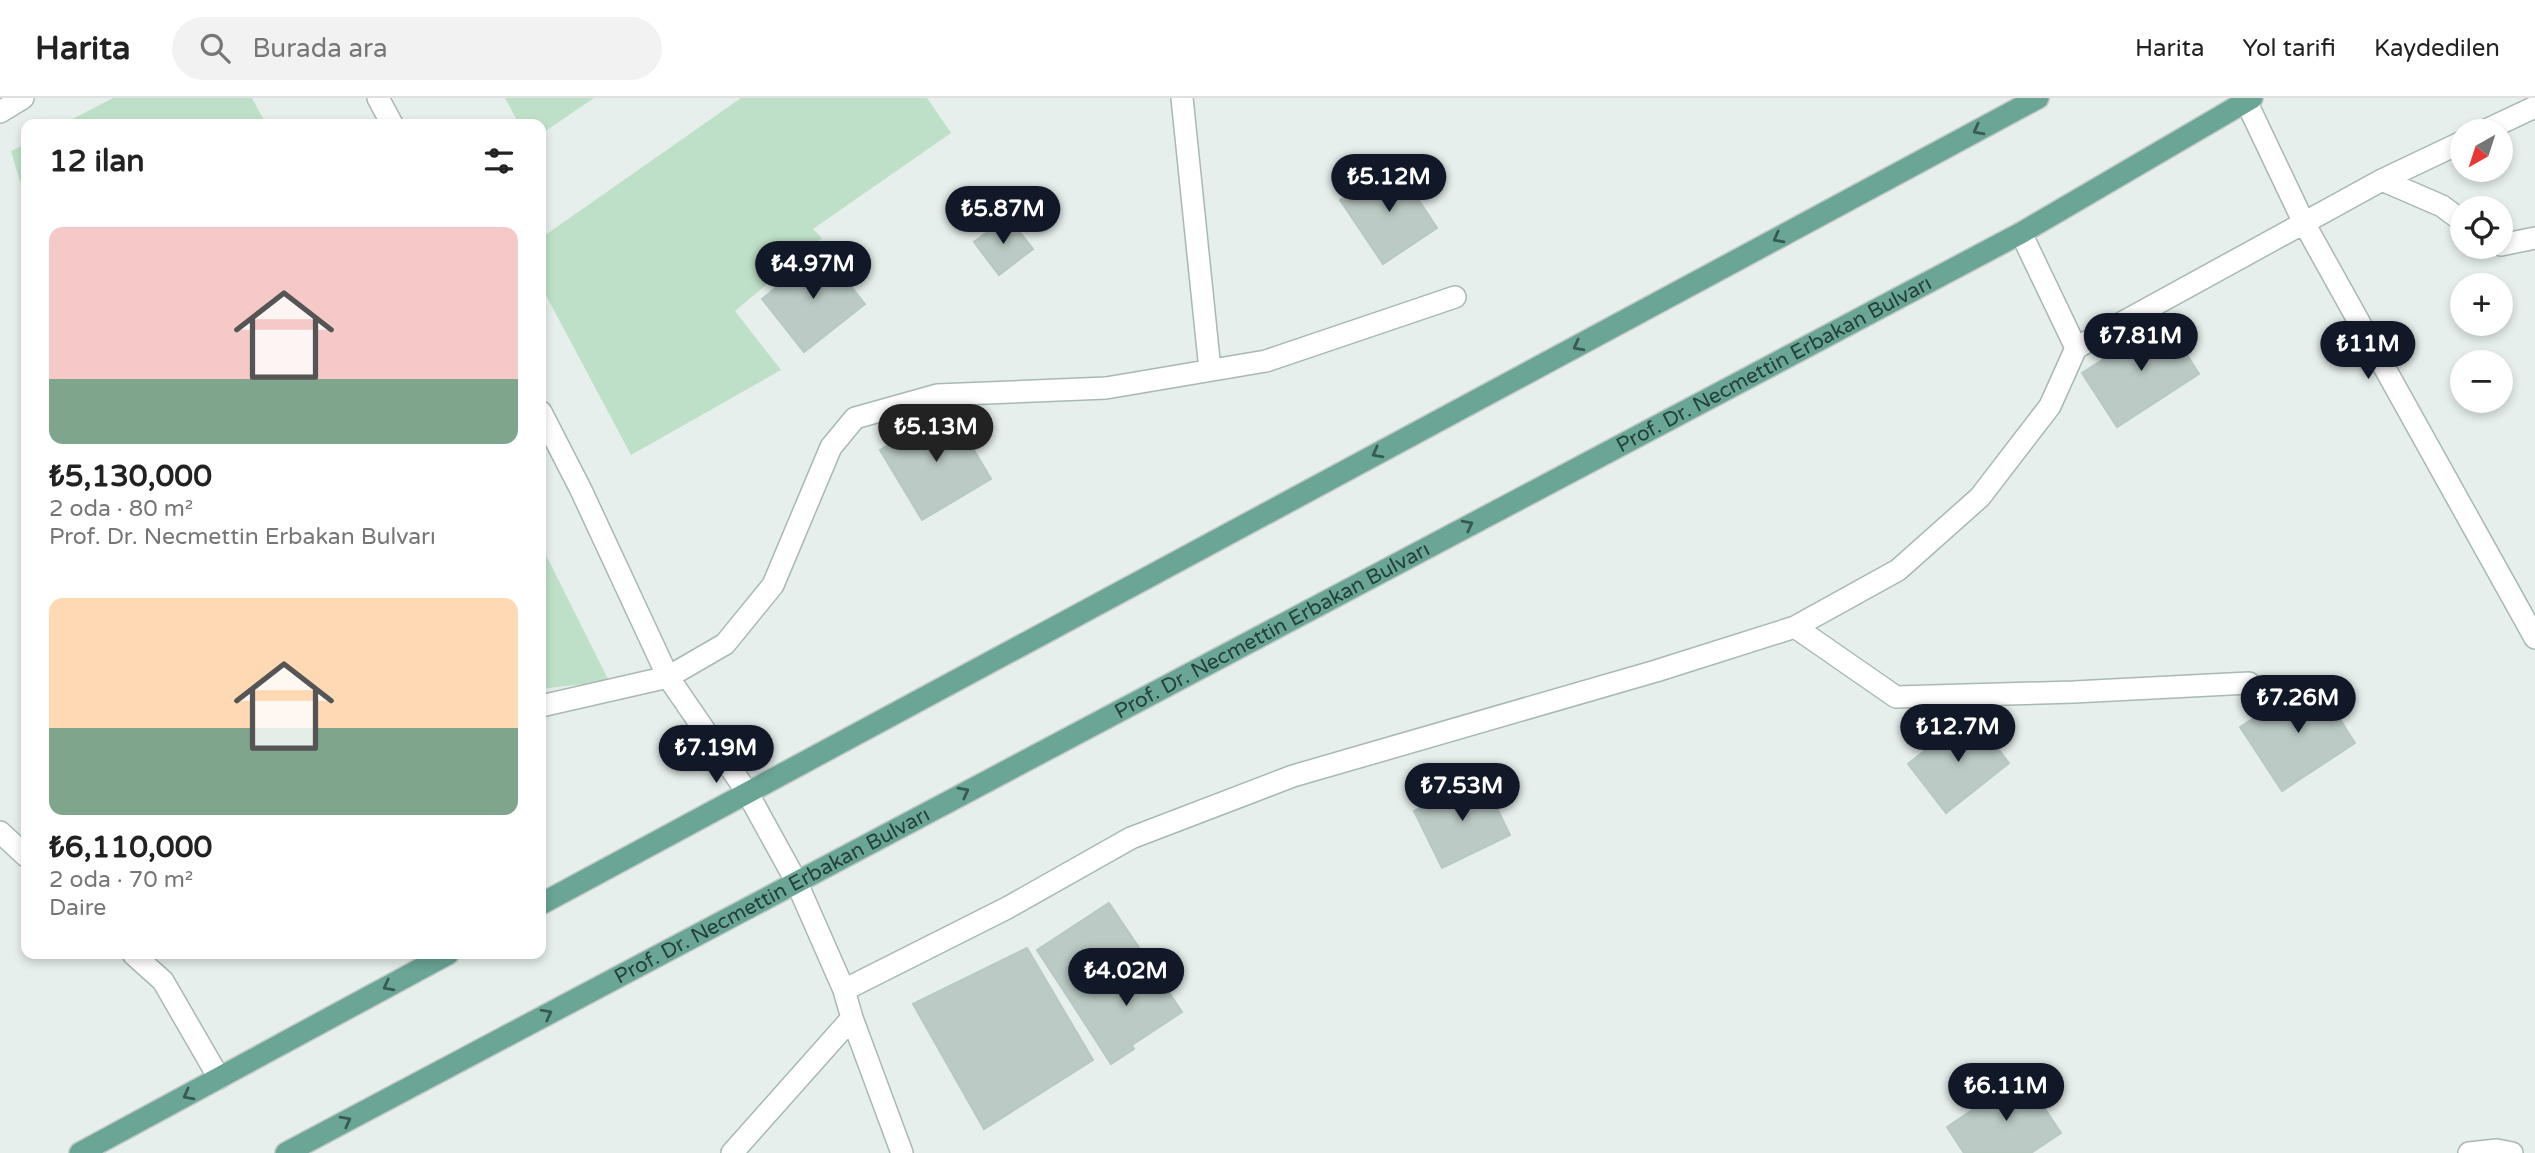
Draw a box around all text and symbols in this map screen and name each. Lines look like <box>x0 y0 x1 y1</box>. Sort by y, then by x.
search box <box>172 17 662 80</box>
text: Harita <box>35 29 130 68</box>
icon: search <box>196 29 234 67</box>
text: Burada ara <box>252 33 388 64</box>
text: Harita <box>2135 34 2204 63</box>
text: Yol tarifi <box>2242 34 2336 63</box>
text: Kaydedilen <box>2374 34 2500 63</box>
north arrow <box>2450 119 2513 182</box>
map controls <box>2450 119 2513 413</box>
one-way arrow <box>1973 122 1986 136</box>
icon: filters <box>480 142 518 180</box>
text: 12 ilan <box>49 143 145 180</box>
pin: ₺5.12M <box>1332 155 1446 214</box>
text: ₺5.12M <box>1347 163 1431 191</box>
pin: ₺5.87M <box>946 186 1060 246</box>
text: ₺5.87M <box>961 195 1045 223</box>
button: locate <box>2450 196 2513 259</box>
one-way arrow <box>1773 230 1785 243</box>
pin: ₺4.97M <box>756 242 870 301</box>
text: ₺4.97M <box>771 250 855 278</box>
street label: Prof. Dr. Necmettin Erbakan Bulvarı <box>1612 271 1936 458</box>
icon: home <box>221 272 347 398</box>
button: + <box>2450 273 2513 336</box>
pin: ₺7.81M <box>2084 314 2198 373</box>
text: ₺7.81M <box>2100 322 2182 350</box>
pin: ₺11M <box>2327 322 2409 381</box>
text: ₺11M <box>2336 330 2400 358</box>
one-way arrow <box>1572 338 1585 351</box>
button: − <box>2450 350 2513 413</box>
pin: ₺5.13M <box>879 404 993 464</box>
text: ₺5.13M <box>894 413 978 441</box>
one-way arrow <box>1372 445 1384 459</box>
text: ₺5,130,000 <box>49 458 212 495</box>
text: 2 oda · 80 m² <box>49 495 193 523</box>
one-way arrow <box>1461 520 1474 533</box>
text: Prof. Dr. Necmettin Erbakan Bulvarı <box>49 523 436 551</box>
street label: Prof. Dr. Necmettin Erbakan Bulvarı <box>1110 537 1434 724</box>
icon: home <box>221 643 347 769</box>
pin: ₺7.26M <box>2241 676 2355 735</box>
text: ₺7.26M <box>2257 684 2339 712</box>
pin: ₺12.7M <box>1901 704 2015 764</box>
text: ₺12.7M <box>1916 713 2000 741</box>
pin: ₺7.19M <box>659 726 773 785</box>
text: ₺7.19M <box>675 734 757 762</box>
pin: ₺7.53M <box>1405 764 1519 823</box>
text: ₺7.53M <box>1421 772 1503 800</box>
one-way arrow <box>957 786 969 800</box>
street label: Prof. Dr. Necmettin Erbakan Bulvarı <box>610 802 934 990</box>
text: ₺6,110,000 <box>49 829 212 866</box>
text: 2 oda · 70 m² <box>49 866 193 894</box>
text: Daire <box>49 894 106 922</box>
pin: ₺4.02M <box>1069 948 1183 1008</box>
text: ₺4.02M <box>1084 957 1168 985</box>
one-way arrow <box>383 978 396 991</box>
one-way arrow <box>540 1008 552 1022</box>
pin: ₺6.11M <box>1949 1063 2063 1123</box>
text: ₺6.11M <box>1964 1072 2048 1100</box>
one-way arrow <box>183 1086 196 1100</box>
one-way arrow <box>339 1116 351 1129</box>

